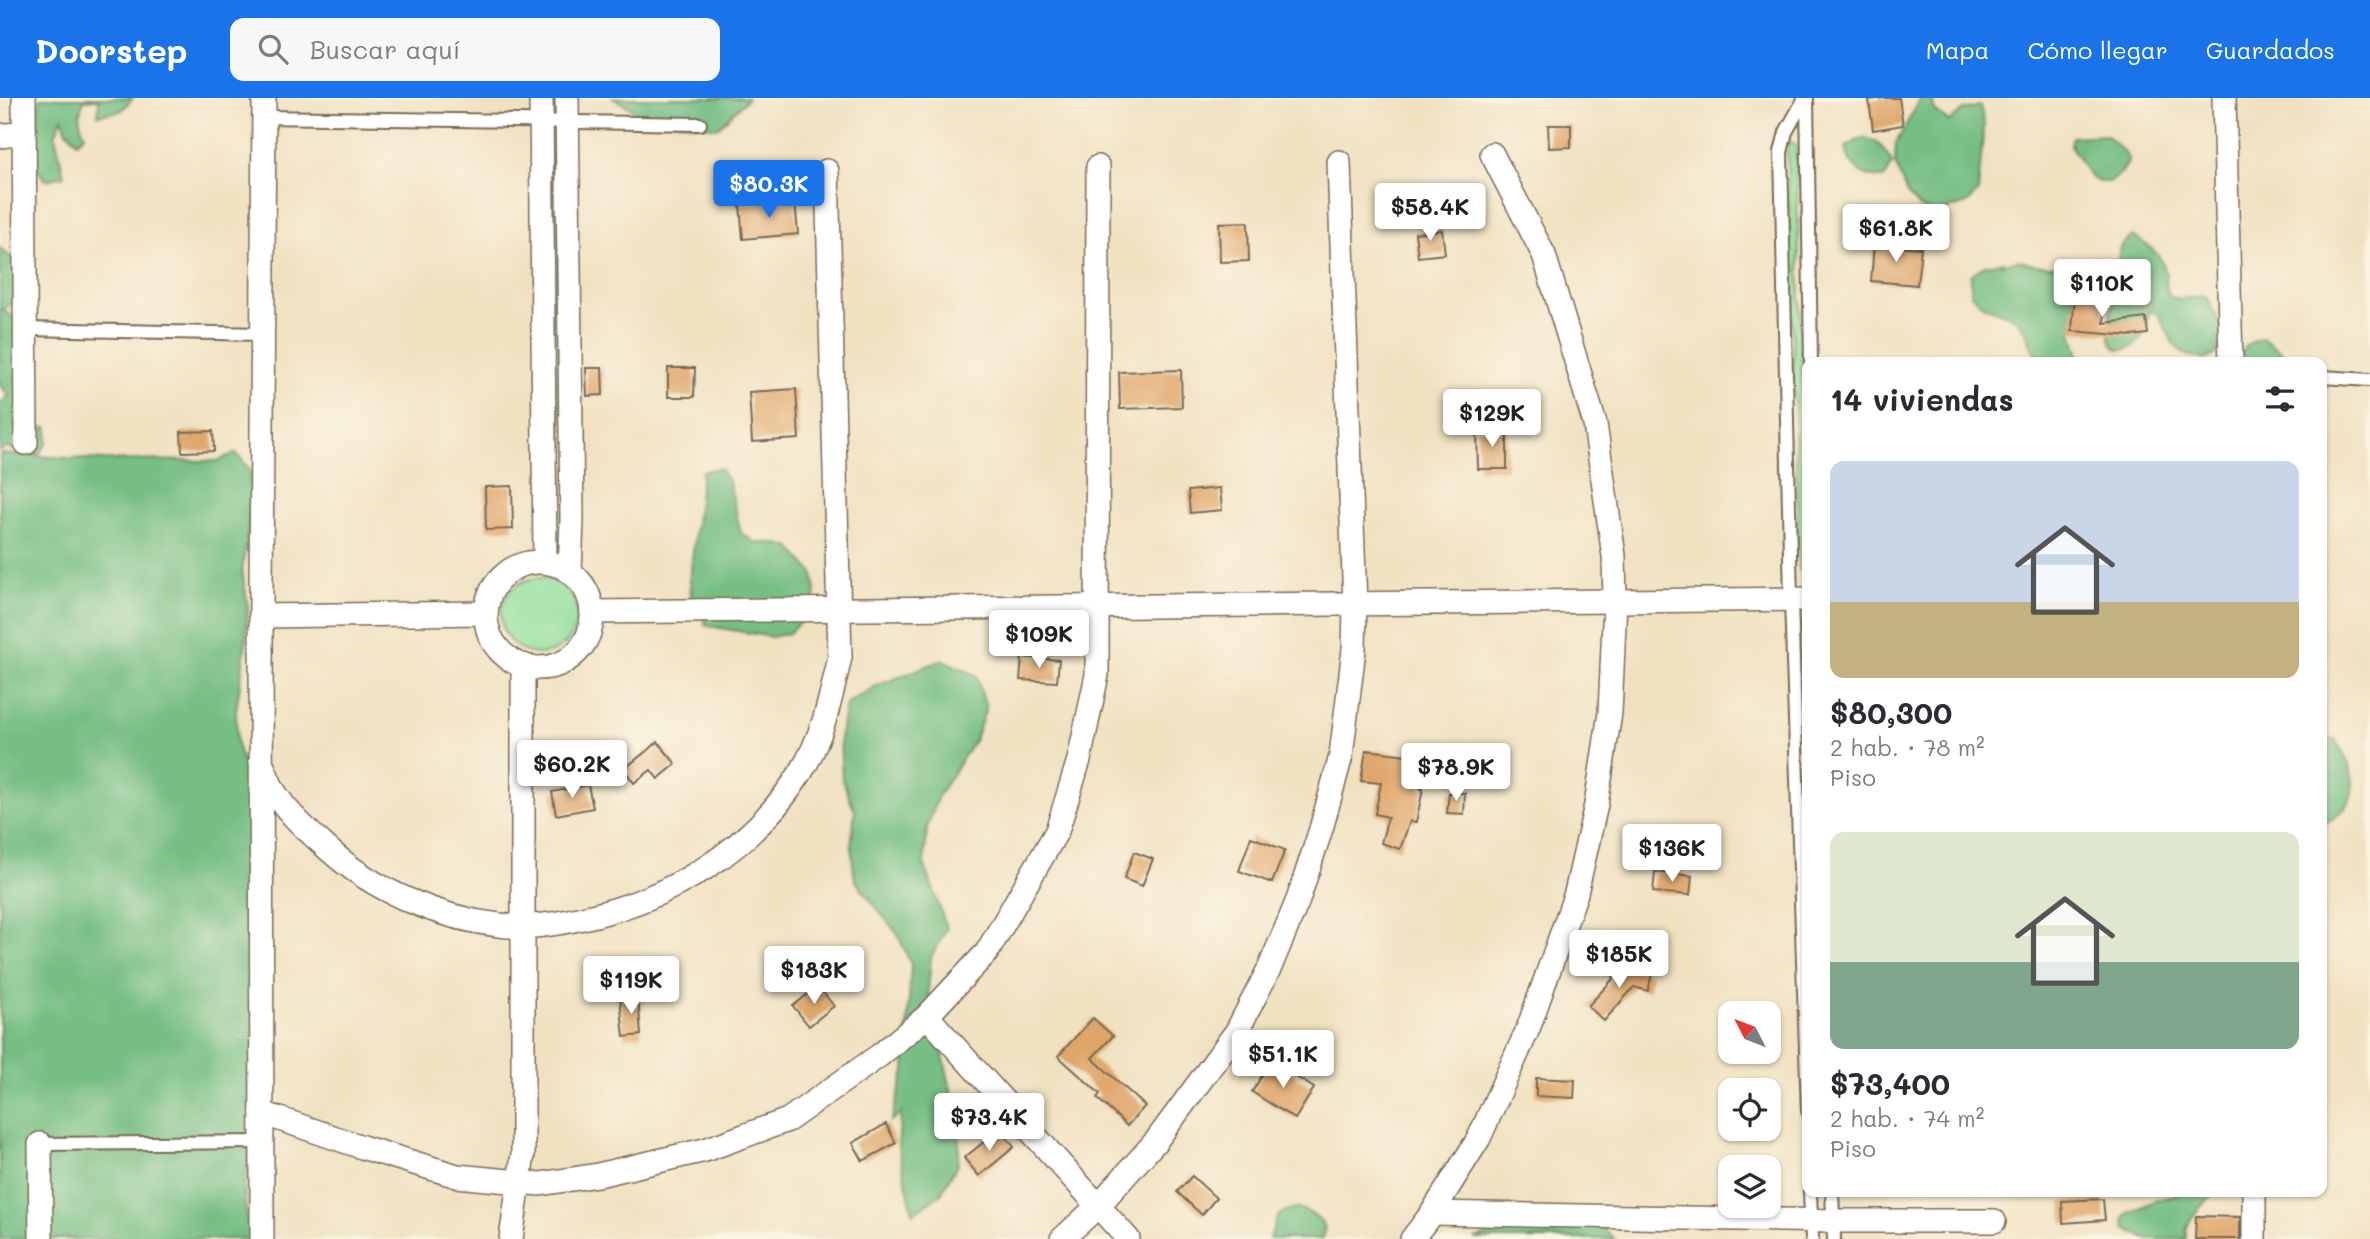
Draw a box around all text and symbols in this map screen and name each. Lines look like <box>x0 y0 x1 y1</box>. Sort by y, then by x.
search box <box>230 18 720 81</box>
text: Doorstep <box>35 28 188 71</box>
icon: search <box>254 30 292 68</box>
text: Buscar aquí <box>310 32 461 66</box>
text: Mapa <box>1926 34 1990 65</box>
text: Cómo llegar <box>2028 34 2168 65</box>
text: Guardados <box>2206 34 2335 65</box>
pin: $80.3K <box>712 160 826 220</box>
text: $80.3K <box>729 168 809 198</box>
pin: $58.4K <box>1373 184 1487 243</box>
text: $58.4K <box>1391 191 1469 221</box>
pin: $61.8K <box>1839 204 1953 264</box>
text: $61.8K <box>1859 212 1933 242</box>
pin: $110K <box>2053 260 2151 319</box>
text: $110K <box>2070 267 2134 297</box>
text: 14 viviendas <box>1830 379 2014 419</box>
icon: filters <box>2261 380 2299 418</box>
pin: $129K <box>1443 390 1541 449</box>
text: $129K <box>1459 397 1525 427</box>
icon: home <box>2002 507 2128 633</box>
pin: $109K <box>990 610 1088 670</box>
text: $109K <box>1005 618 1073 648</box>
text: $80,300 <box>1830 692 1952 732</box>
text: 2 hab. · 78 m² <box>1830 732 1985 762</box>
pin: $60.2K <box>515 740 629 800</box>
pin: $78.9K <box>1399 744 1513 803</box>
text: $60.2K <box>533 748 611 778</box>
text: $78.9K <box>1417 751 1495 781</box>
text: Piso <box>1830 762 1876 792</box>
pin: $136K <box>1623 824 1721 884</box>
text: $136K <box>1638 832 1706 862</box>
icon: home <box>2002 878 2128 1004</box>
pin: $185K <box>1570 930 1668 990</box>
text: $185K <box>1585 938 1653 968</box>
pin: $183K <box>765 946 863 1006</box>
text: $183K <box>780 954 848 984</box>
pin: $119K <box>582 956 680 1016</box>
text: $119K <box>599 964 663 994</box>
north arrow <box>1718 1001 1782 1064</box>
map controls <box>1718 1001 1781 1218</box>
pin: $51.1K <box>1226 1030 1340 1090</box>
text: $51.1K <box>1248 1038 1318 1068</box>
text: $73,400 <box>1830 1063 1950 1103</box>
button: locate <box>1718 1078 1781 1141</box>
pin: $73.4K <box>932 1094 1046 1153</box>
text: $73.4K <box>950 1101 1028 1131</box>
text: 2 hab. · 74 m² <box>1830 1103 1984 1133</box>
text: Piso <box>1830 1133 1876 1163</box>
button: layers <box>1718 1155 1781 1218</box>

